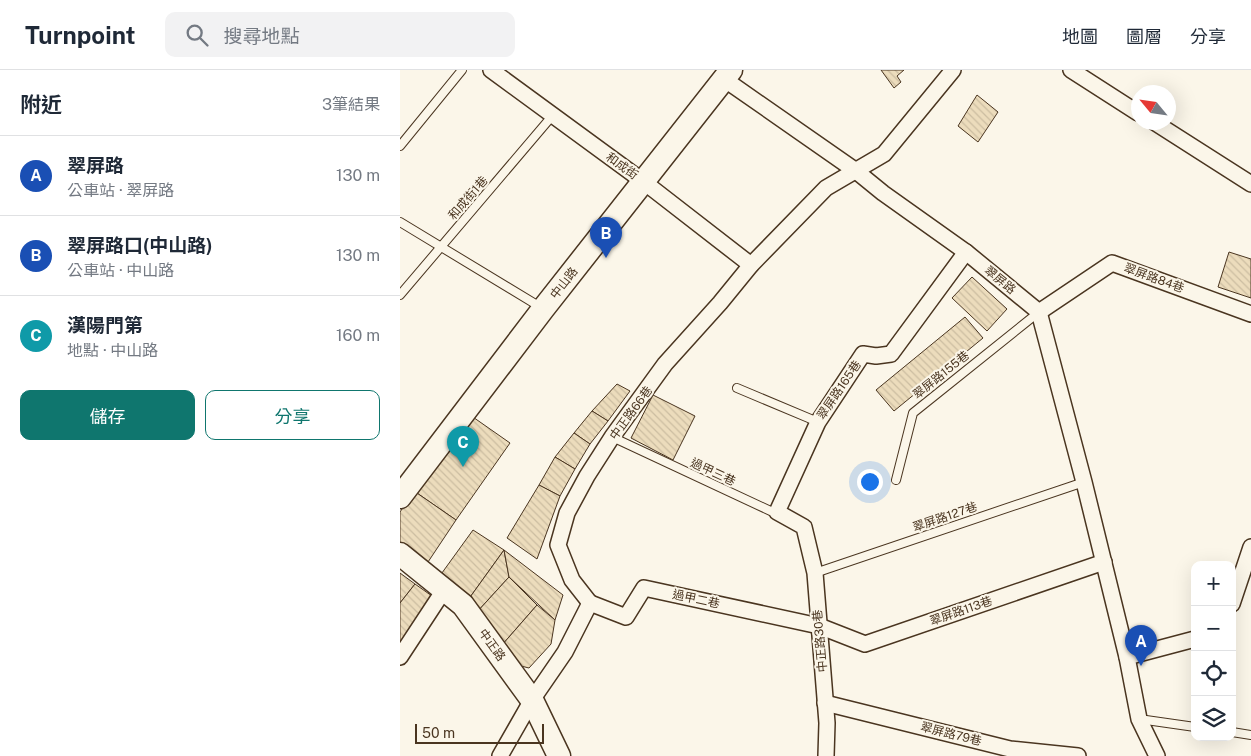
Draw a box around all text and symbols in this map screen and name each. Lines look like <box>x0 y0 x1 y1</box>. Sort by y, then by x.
search box <box>165 12 515 57</box>
text: Turnpoint <box>25 21 135 49</box>
icon: search <box>183 21 211 49</box>
text: 搜尋地點 <box>223 25 299 47</box>
text: 地圖 <box>1062 26 1098 47</box>
text: 圖層 <box>1126 26 1162 47</box>
text: 分享 <box>1190 26 1226 47</box>
north arrow <box>1131 85 1176 130</box>
text: 附近 <box>20 92 62 117</box>
text: 3筆結果 <box>322 95 380 114</box>
street label: 和成街 <box>603 150 641 182</box>
text: 翠屏路 <box>67 154 124 176</box>
text: A <box>30 166 42 185</box>
text: 130 m <box>336 166 380 185</box>
street label: 和成街1巷 <box>445 173 491 223</box>
text: 公車站 · 翠屏路 <box>67 181 174 200</box>
pin: B <box>590 217 622 258</box>
text: 翠屏路口(中山路) <box>67 234 213 256</box>
text: B <box>31 246 41 265</box>
text: 130 m <box>336 246 380 265</box>
text: 公車站 · 中山路 <box>67 261 174 280</box>
street label: 翠屏路84巷 <box>1122 261 1186 295</box>
street label: 翠屏路 <box>982 263 1018 297</box>
street label: 中山路 <box>547 265 581 301</box>
text: 漢陽門第 <box>67 314 143 336</box>
text: C <box>30 326 42 345</box>
text: 160 m <box>336 326 380 345</box>
text: 地點 · 中山路 <box>67 341 158 360</box>
street label: 翠屏路155巷 <box>910 348 972 402</box>
street label: 翠屏路165巷 <box>814 358 864 422</box>
street label: 中正路66巷 <box>607 383 655 443</box>
button: 儲存 <box>20 390 195 440</box>
button: 分享 <box>205 390 380 440</box>
pin: C <box>447 426 479 467</box>
street label: 過甲三巷 <box>688 456 738 488</box>
your location <box>857 469 883 495</box>
street label: 翠屏路127巷 <box>911 499 979 535</box>
map controls <box>1191 561 1236 741</box>
button: + <box>1191 561 1236 606</box>
street label: 過甲二巷 <box>671 587 721 611</box>
street label: 翠屏路113巷 <box>928 594 994 628</box>
button: − <box>1191 606 1236 651</box>
street label: 中正路30巷 <box>810 609 830 673</box>
pin: A <box>1125 625 1157 666</box>
street label: 中正路 <box>476 626 508 664</box>
button: locate <box>1191 651 1236 696</box>
button: layers <box>1191 696 1236 741</box>
street label: 翠屏路79巷 <box>919 720 983 748</box>
scale bar <box>415 721 544 744</box>
text: 50 m <box>422 725 455 741</box>

